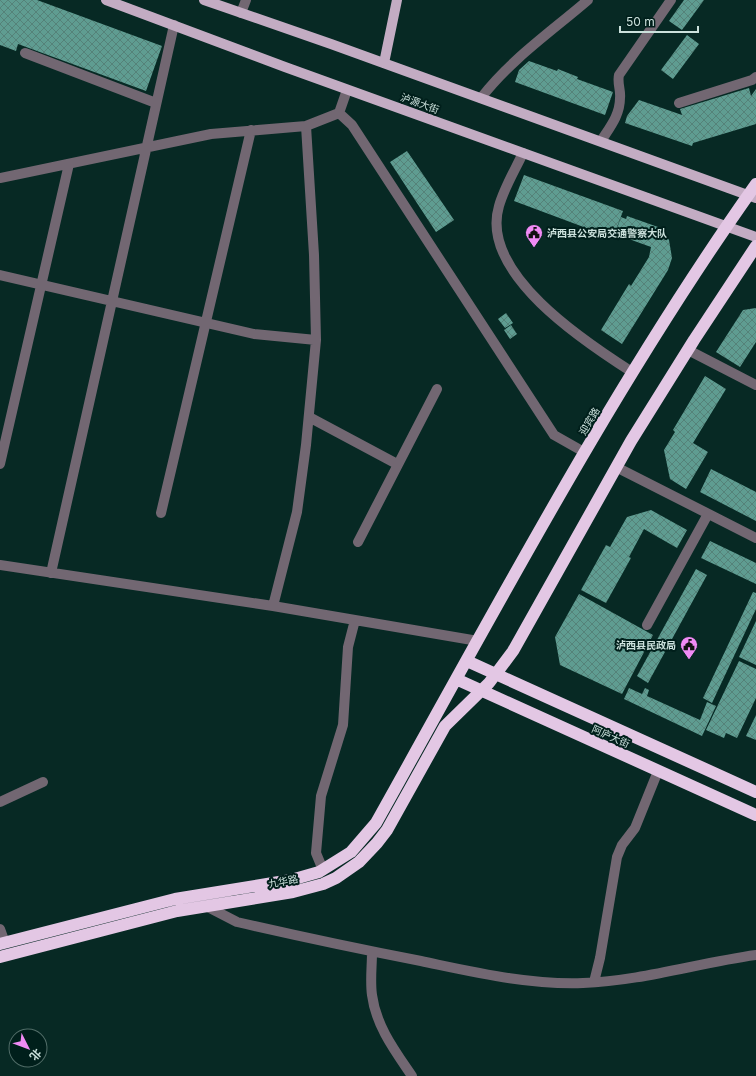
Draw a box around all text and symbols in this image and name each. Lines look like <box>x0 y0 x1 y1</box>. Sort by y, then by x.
scale bar <box>620 8 698 34</box>
text: 50 m <box>626 14 655 29</box>
street label: 泸源大街 <box>399 91 441 115</box>
public building icon: 泸西县公安局交通警察大队 <box>524 223 544 248</box>
place label: 泸西县公安局交通警察大队 <box>547 227 667 239</box>
street label: 迎宾路 <box>576 405 602 437</box>
public building icon: 泸西县民政局 <box>679 635 699 660</box>
place label: 泸西县民政局 <box>616 639 676 651</box>
street label: 阿庐大街 <box>590 722 632 750</box>
street label: 九华路 <box>267 872 299 890</box>
north arrow <box>8 1028 48 1068</box>
text: 北 <box>27 1046 44 1063</box>

